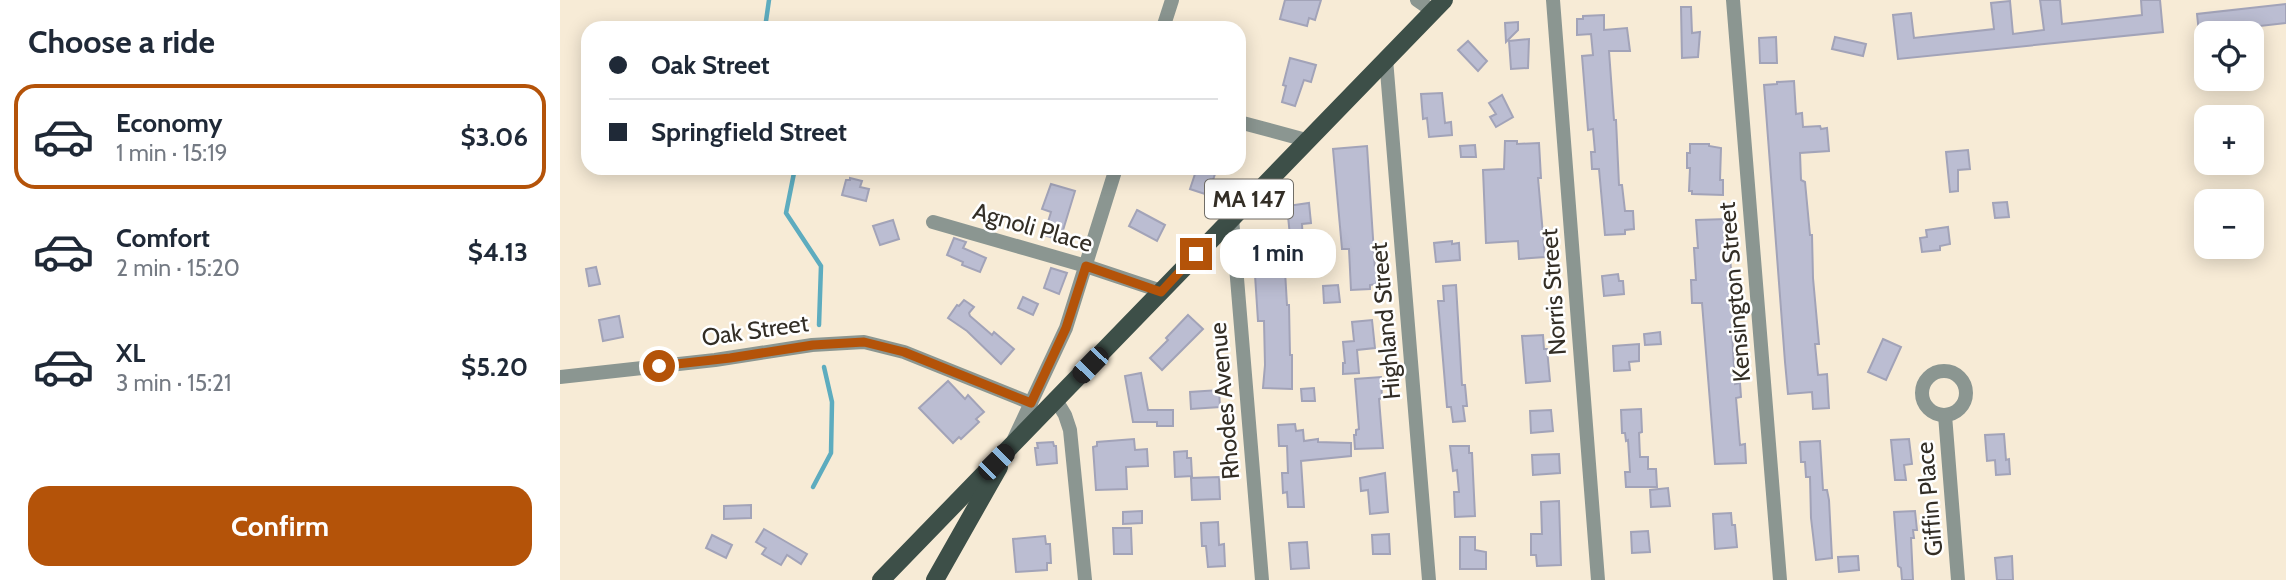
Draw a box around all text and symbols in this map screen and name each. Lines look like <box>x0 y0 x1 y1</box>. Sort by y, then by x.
map controls <box>2194 21 2264 259</box>
button: locate <box>2194 21 2264 91</box>
text: Choose a ride <box>28 22 215 61</box>
text: Oak Street <box>651 49 770 81</box>
icon: car <box>32 105 95 168</box>
button: + <box>2194 105 2264 175</box>
text: Economy <box>116 107 222 139</box>
text: Springfield Street <box>651 116 847 148</box>
text: $3.06 <box>460 121 528 153</box>
text: 1 min · 15:19 <box>116 139 228 167</box>
road number: MA 147 <box>1205 180 1293 218</box>
button: − <box>2194 189 2264 259</box>
street label: Agnoli Place <box>970 196 1096 258</box>
street label: Kensington Street <box>1712 201 1756 383</box>
icon: car <box>32 220 95 283</box>
text: Comfort <box>116 222 210 254</box>
street label: Norris Street <box>1534 228 1572 356</box>
callout: 1 min <box>1220 230 1336 278</box>
text: $4.13 <box>468 236 528 268</box>
route end <box>1180 238 1212 270</box>
text: 1 min <box>1252 239 1304 267</box>
street label: Highland Street <box>1364 241 1406 401</box>
text: 2 min · 15:20 <box>116 254 240 282</box>
street label: Oak Street <box>700 308 810 352</box>
street label: Rhodes Avenue <box>1203 321 1245 481</box>
icon: car <box>32 335 95 398</box>
text: XL <box>116 337 145 369</box>
car <box>1068 343 1113 387</box>
route start <box>643 350 675 382</box>
text: $5.20 <box>461 351 528 383</box>
text: 3 min · 15:21 <box>116 369 232 397</box>
car <box>974 440 1019 484</box>
street label: Giffin Place <box>1910 441 1948 557</box>
button: Confirm <box>28 486 532 566</box>

